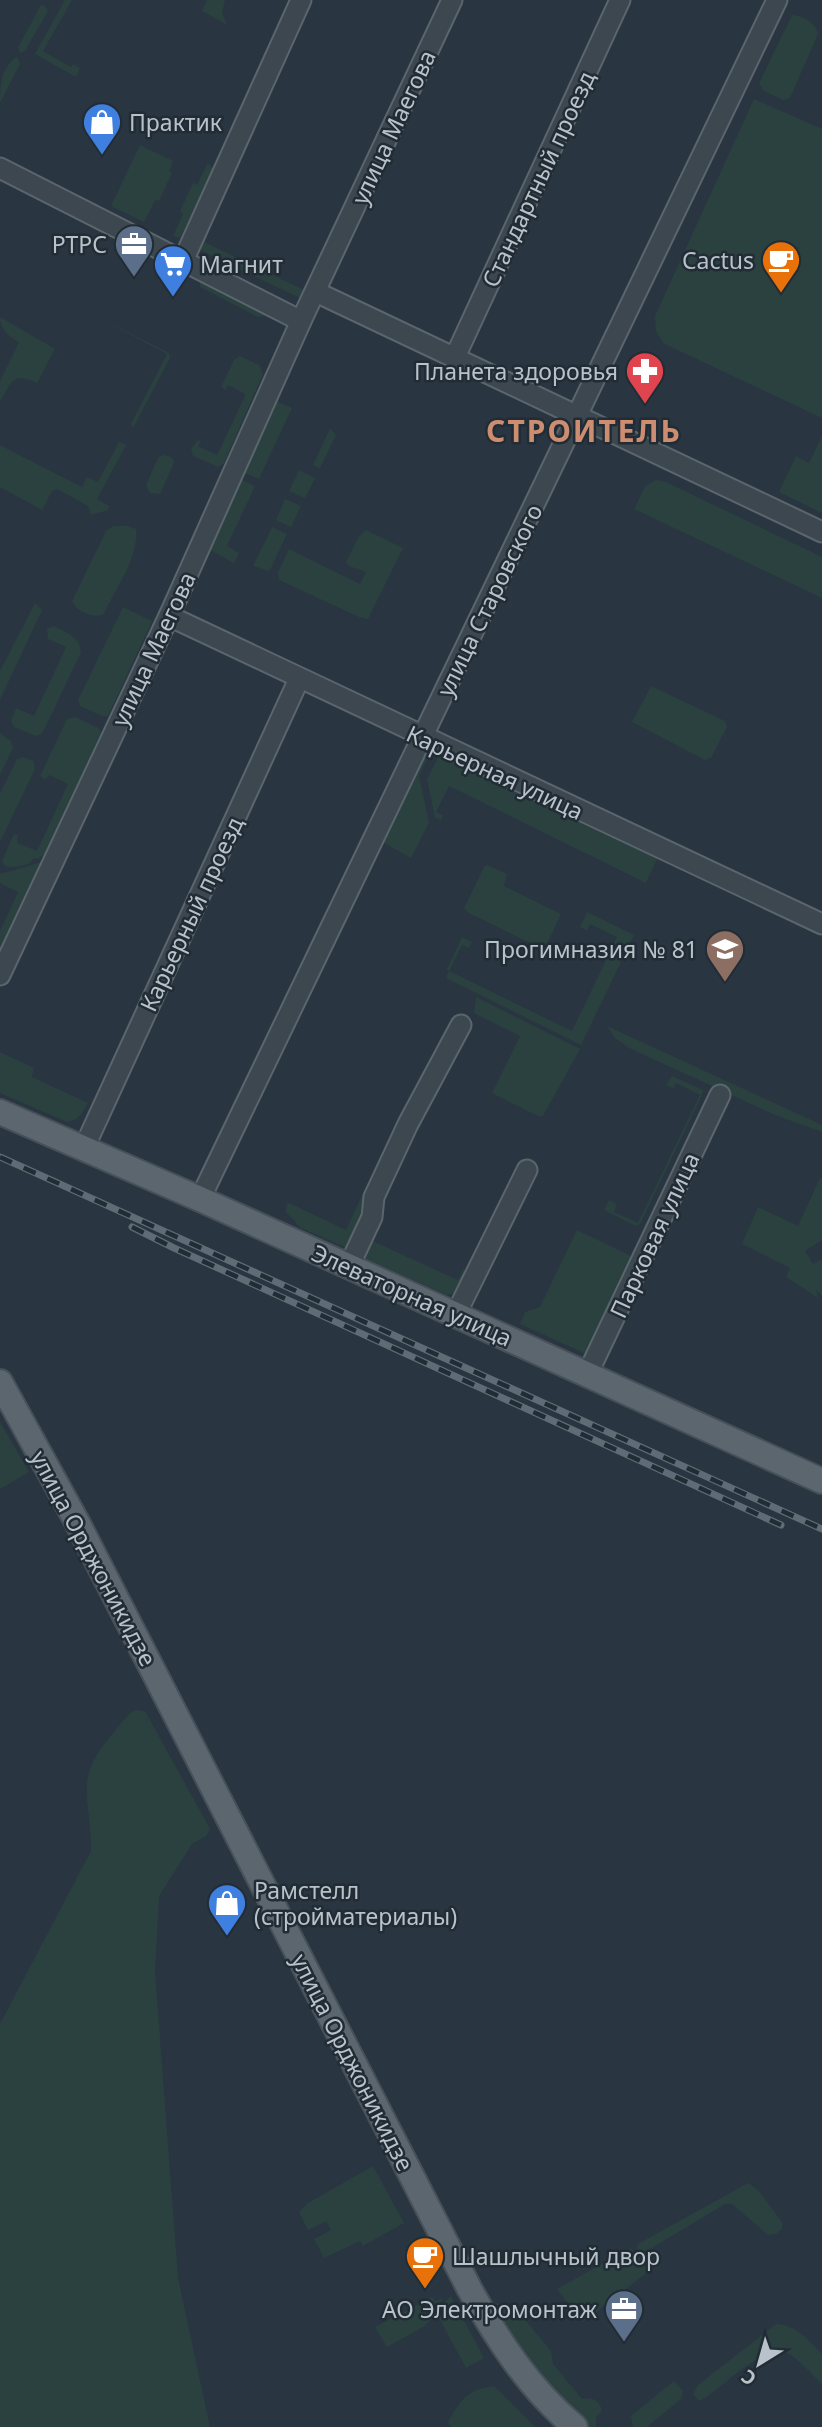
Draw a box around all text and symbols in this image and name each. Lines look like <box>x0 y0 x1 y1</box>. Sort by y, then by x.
street label: улица Маегова <box>343 45 443 209</box>
street label: Стандартный проезд <box>474 66 602 292</box>
shop icon: Практик <box>81 101 123 156</box>
place label: Практик <box>129 106 223 138</box>
office icon: РТРС <box>113 223 155 278</box>
place label: РТРС <box>52 228 107 260</box>
cafe icon: Cactus <box>760 239 802 294</box>
supermarket icon: Магнит <box>152 243 194 298</box>
place label: Cactus <box>682 244 754 276</box>
place label: Магнит <box>200 248 283 280</box>
pharmacy icon: Планета здоровья <box>624 350 666 405</box>
place label: Планета здоровья <box>414 355 618 387</box>
district label: СТРОИТЕЛЬ <box>486 410 682 451</box>
street label: улица Старовского <box>429 498 549 702</box>
street label: улица Маегова <box>103 567 203 731</box>
street label: Карьерная улица <box>401 717 589 827</box>
street label: Карьерный проезд <box>132 811 250 1017</box>
school or university icon: Прогимназия № 81 <box>704 928 746 983</box>
place label: Прогимназия № 81 <box>484 933 698 965</box>
street label: Парковая улица <box>602 1147 706 1323</box>
street label: Элеваторная улица <box>307 1236 517 1354</box>
street label: улица Орджоникидзе <box>24 1445 164 1671</box>
place label: Рамстелл (стройматериалы) <box>254 1874 457 1932</box>
shop icon: Рамстелл (стройматериалы) <box>206 1882 248 1937</box>
street label: улица Орджоникидзе <box>284 1948 422 2176</box>
cafe icon: Шашлычный двор <box>404 2235 446 2290</box>
place label: Шашлычный двор <box>452 2240 660 2272</box>
office icon: АО Электромонтаж <box>603 2288 645 2343</box>
place label: АО Электромонтаж <box>382 2293 598 2325</box>
north arrow <box>724 2329 794 2399</box>
text: С <box>736 2364 761 2392</box>

